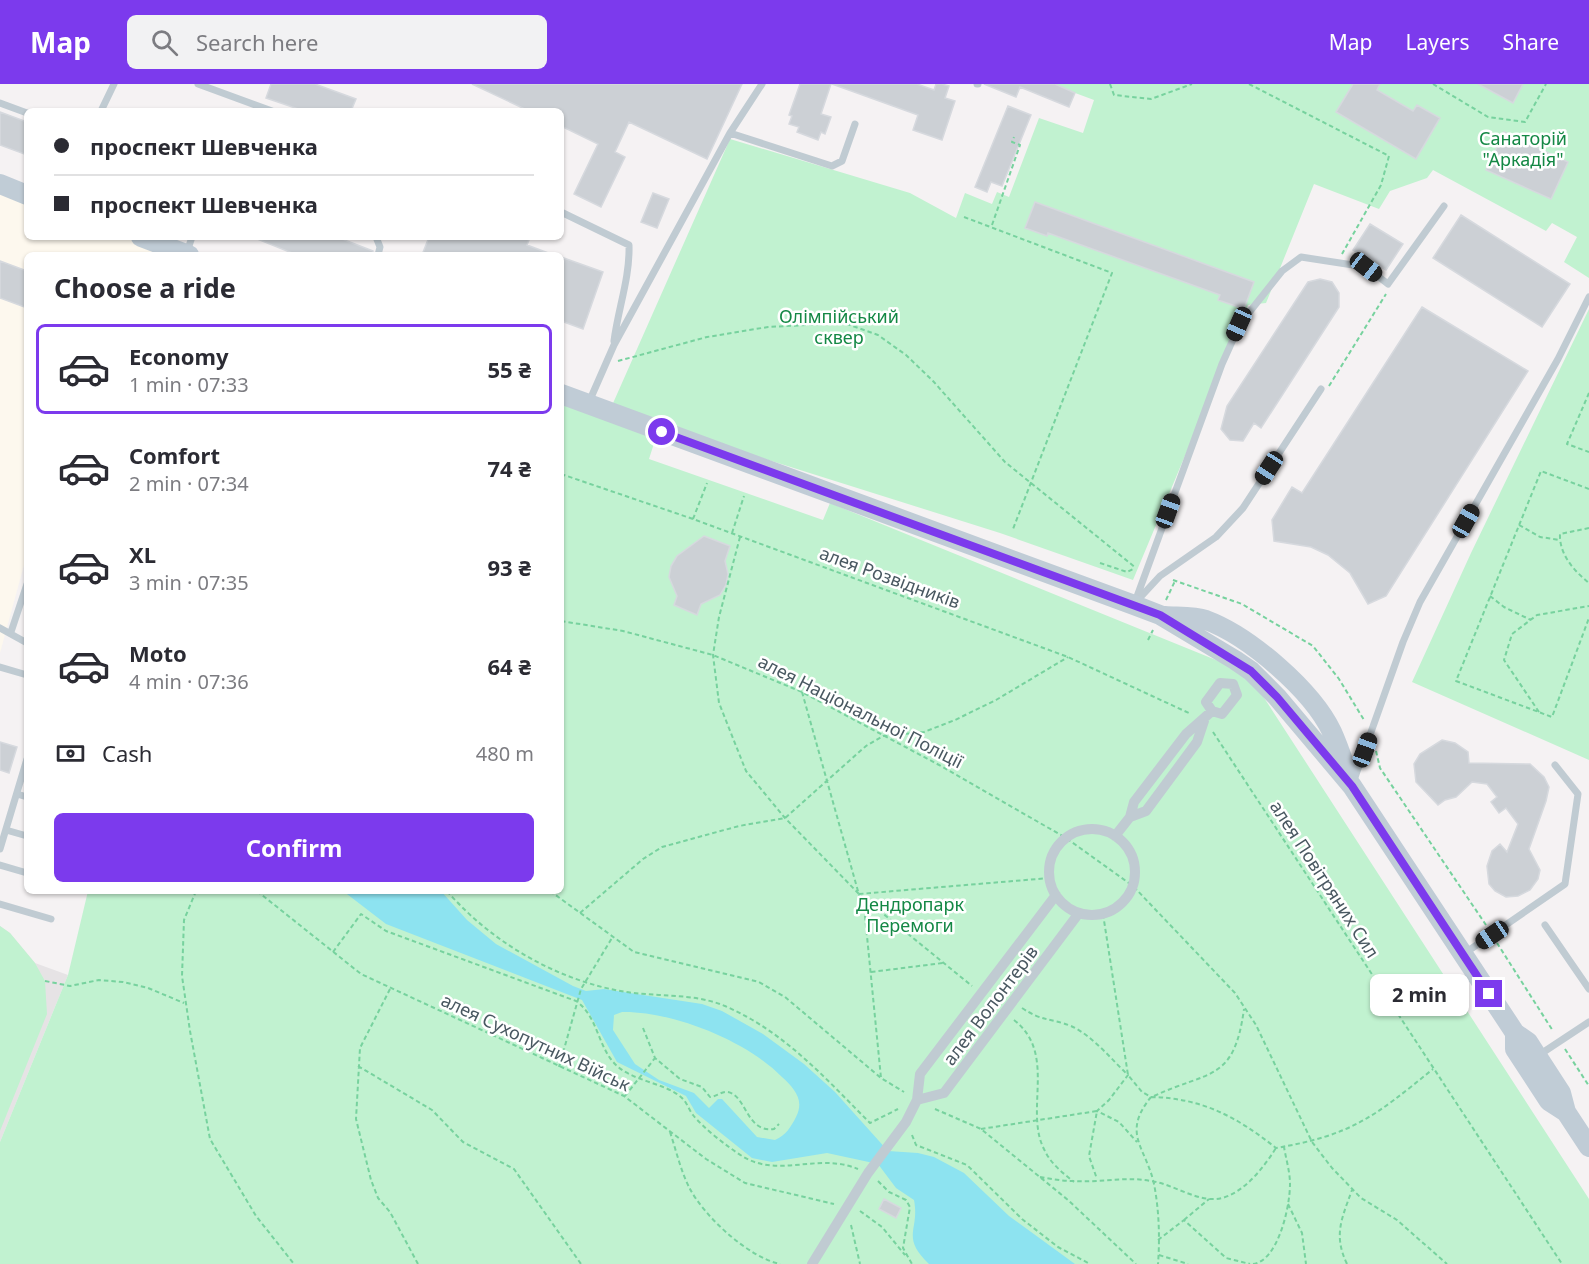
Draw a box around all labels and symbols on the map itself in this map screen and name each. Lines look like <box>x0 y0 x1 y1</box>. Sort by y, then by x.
park label: Санаторій "Аркадія" <box>1479 126 1567 171</box>
car <box>1346 249 1386 285</box>
park label: Олімпійський сквер <box>779 304 899 349</box>
car <box>1223 304 1255 344</box>
route start <box>648 418 675 445</box>
car <box>1252 448 1286 488</box>
car <box>1153 491 1183 531</box>
car <box>1449 501 1483 541</box>
street label: алея Розвідників <box>816 540 964 614</box>
street label: алея Національної Поліції <box>754 649 968 773</box>
car <box>1350 730 1380 770</box>
street label: алея Повітряних Сил <box>1265 796 1385 962</box>
park label: Дендропарк Перемоги <box>856 892 964 937</box>
car <box>1472 917 1512 953</box>
street label: алея Волонтерів <box>937 940 1043 1070</box>
callout: 2 min <box>1369 973 1468 1015</box>
route end <box>1475 980 1502 1007</box>
street label: алея Сухопутних Військ <box>438 988 635 1097</box>

